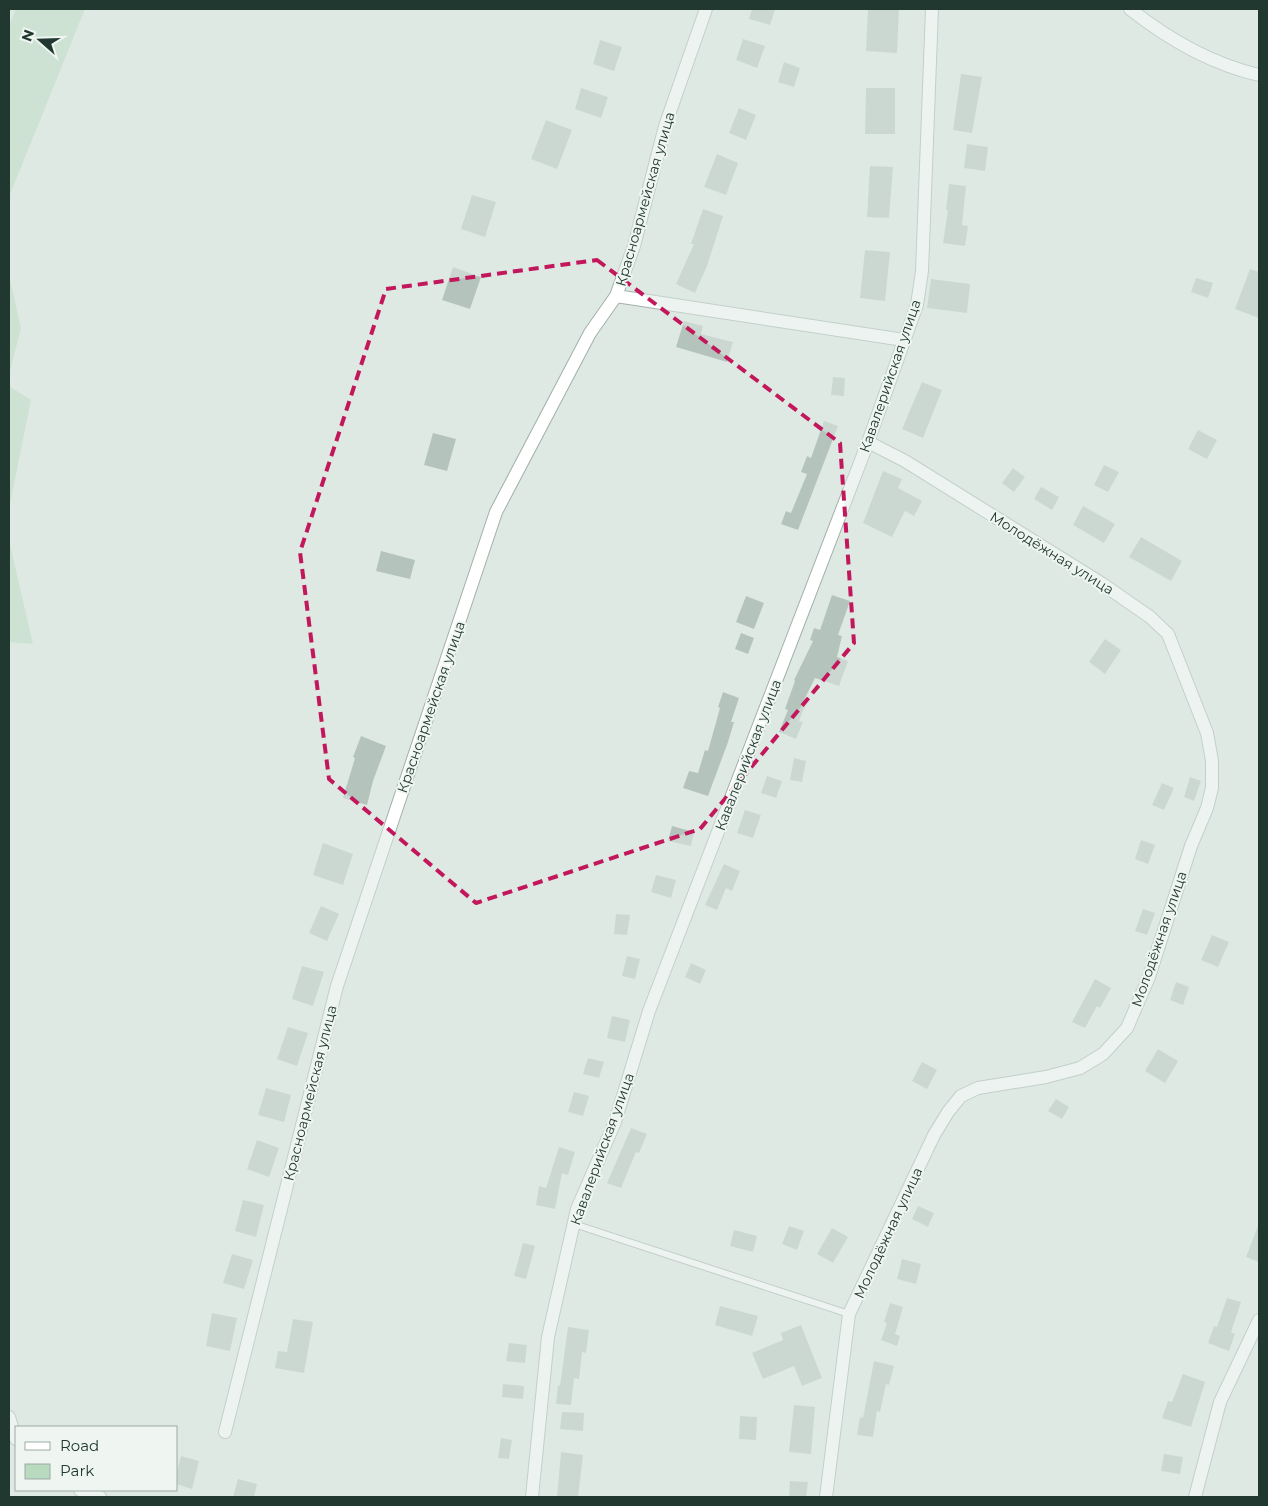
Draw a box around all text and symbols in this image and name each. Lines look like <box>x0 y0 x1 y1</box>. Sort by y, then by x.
north arrow <box>15 15 65 65</box>
text: N <box>17 27 38 44</box>
street label: Красноармейская улица <box>611 110 679 288</box>
street label: Кавалерийская улица <box>855 297 925 455</box>
street label: Молодёжная улица <box>987 508 1117 598</box>
street label: Красноармейская улица <box>393 619 469 795</box>
street label: Кавалерийская улица <box>711 677 785 833</box>
street label: Молодёжная улица <box>1127 869 1191 1009</box>
street label: Красноармейская улица <box>279 1003 341 1183</box>
street label: Кавалерийская улица <box>566 1070 638 1228</box>
street label: Молодёжная улица <box>850 1165 926 1301</box>
legend <box>15 1426 178 1491</box>
text: Road <box>60 1436 99 1455</box>
text: Park <box>60 1461 94 1480</box>

